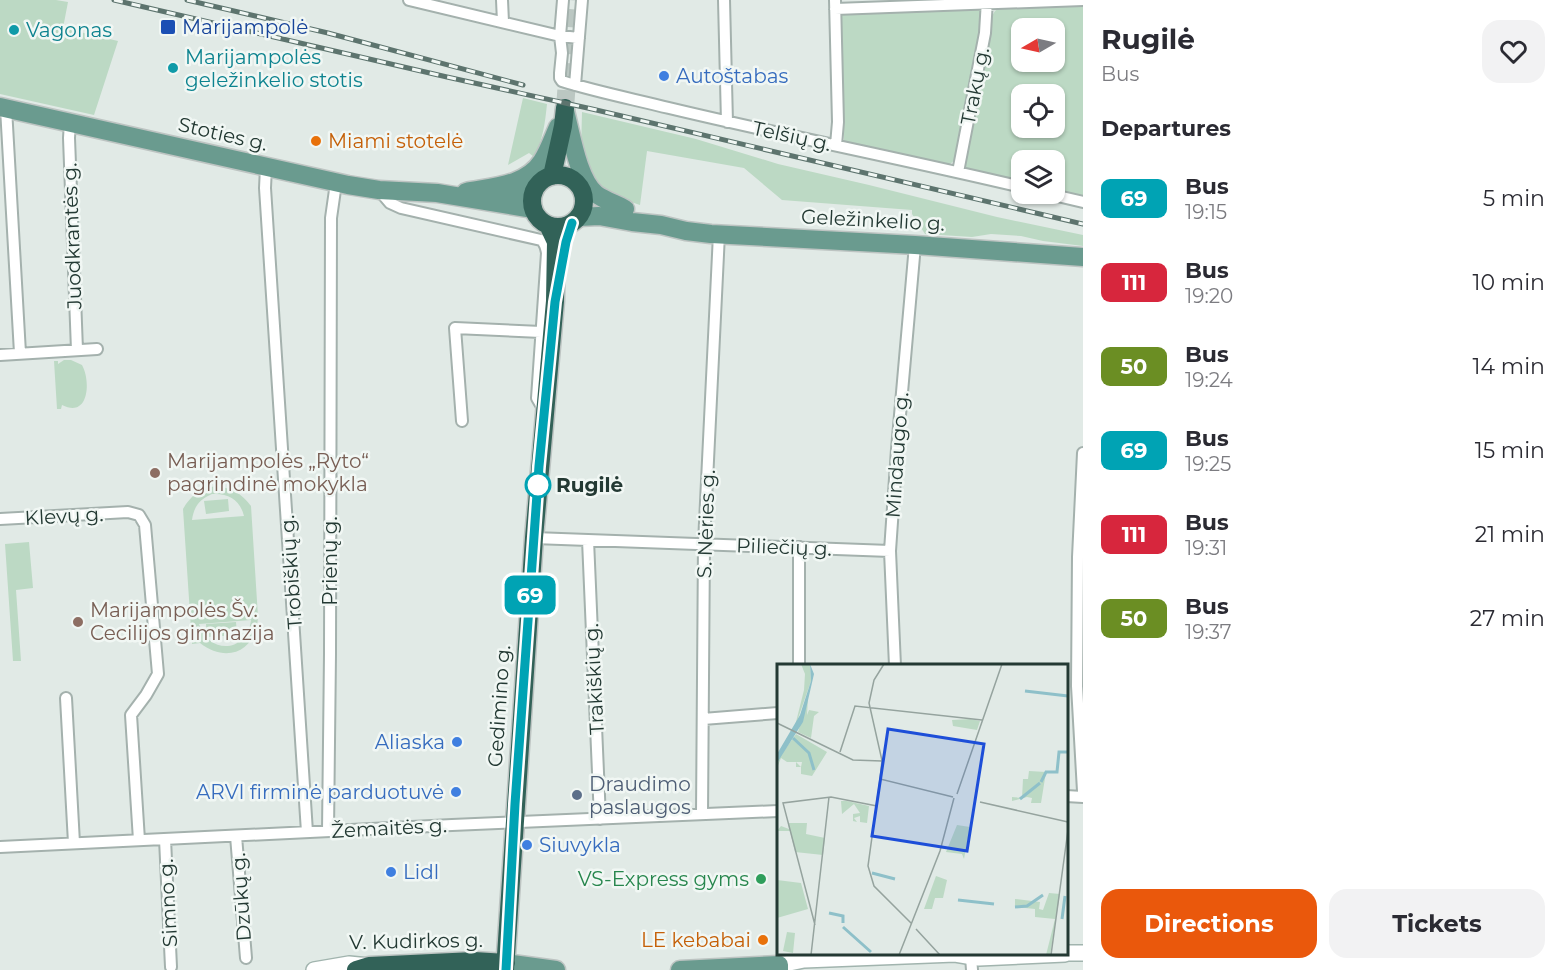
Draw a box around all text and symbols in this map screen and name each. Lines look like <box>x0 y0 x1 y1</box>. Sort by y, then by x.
place label: Marijampolė <box>182 15 308 39</box>
place label: Vagonas <box>26 18 112 42</box>
marker: Marijampolė <box>159 18 177 36</box>
north arrow <box>1011 18 1065 72</box>
map controls <box>1011 18 1065 204</box>
button: heart <box>1482 20 1545 83</box>
text: Rugilė <box>1101 22 1195 56</box>
marker: Vagonas <box>7 23 21 37</box>
place label: Marijampolės geležinkelio stotis <box>185 45 363 92</box>
street label: Trakų g. <box>956 45 994 127</box>
marker: Marijampolės geležinkelio stotis <box>166 61 180 75</box>
text: Bus <box>1101 62 1139 86</box>
place label: Autoštabas <box>676 64 788 88</box>
marker: Autoštabas <box>657 69 671 83</box>
button: locate <box>1011 84 1065 138</box>
street label: Stoties g. <box>176 112 270 156</box>
text: Departures <box>1101 115 1231 142</box>
street label: Telšių g. <box>751 116 833 156</box>
place label: Miami stotelė <box>328 129 463 153</box>
marker: Miami stotelė <box>309 134 323 148</box>
button: layers <box>1011 150 1065 204</box>
street label: Juodkrantės g. <box>57 162 87 311</box>
text: Bus <box>1185 173 1229 200</box>
text: 5 min <box>1483 185 1545 212</box>
text: 69 <box>1121 186 1147 211</box>
text: 19:15 <box>1185 200 1227 224</box>
street label: Geležinkelio g. <box>800 204 946 236</box>
text: Bus <box>1185 257 1229 284</box>
text: 10 min <box>1473 269 1545 296</box>
text: 111 <box>1122 270 1146 295</box>
text: 19:20 <box>1185 284 1233 308</box>
text: Bus <box>1185 341 1229 368</box>
text: 14 min <box>1473 353 1545 380</box>
text: 50 <box>1121 354 1147 379</box>
text: 19:24 <box>1185 368 1233 392</box>
street label: Mindaugo g. <box>881 391 913 519</box>
text: Bus <box>1185 425 1229 452</box>
text: 15 min <box>1475 437 1545 464</box>
text: 69 <box>1121 438 1147 463</box>
place label: Marijampolės „Ryto“ pagrindinė mokykla <box>167 449 369 496</box>
text: 19:25 <box>1185 452 1231 476</box>
marker: Marijampolės „Ryto“ pagrindinė mokykla <box>148 466 162 480</box>
street label: S. Nėries g. <box>692 469 720 579</box>
marker: Rugilė <box>525 472 551 498</box>
place label: Rugilė <box>556 473 623 497</box>
street label: Klevų g. <box>24 502 104 530</box>
text: Bus <box>1185 509 1229 536</box>
street label: Trobiškių g. <box>275 514 307 630</box>
street label: Prienų g. <box>318 516 342 606</box>
text: 21 min <box>1475 521 1545 548</box>
text: 111 <box>1122 522 1146 547</box>
street label: Piliečių g. <box>736 533 832 561</box>
text: 19:31 <box>1185 536 1227 560</box>
line badge: 69 <box>503 576 557 614</box>
text: 69 <box>517 583 543 608</box>
text: Bus <box>1185 593 1229 620</box>
place label: Marijampolės Šv. Cecilijos gimnazija <box>90 598 275 645</box>
text: 27 min <box>1470 605 1545 632</box>
text: 50 <box>1121 606 1147 631</box>
marker: Marijampolės Šv. Cecilijos gimnazija <box>71 615 85 629</box>
text: 19:37 <box>1185 620 1231 644</box>
street label: Trakiškių g. <box>579 623 609 735</box>
street label: Gedimino g. <box>483 644 515 768</box>
inset map <box>777 664 1068 955</box>
place label: Aliaska <box>375 730 445 754</box>
marker: Aliaska <box>450 735 464 749</box>
place label: Draudimo paslaugos <box>589 772 691 819</box>
place label: ARVI firminė parduotuvė <box>196 780 444 804</box>
marker: ARVI firminė parduotuvė <box>449 785 463 799</box>
marker: Draudimo paslaugos <box>570 788 584 802</box>
street label: Žemaitės g. <box>331 813 447 843</box>
place label: Siuvykla <box>539 833 621 857</box>
marker: Siuvykla <box>520 838 534 852</box>
street label: Dzūkų g. <box>226 852 256 942</box>
street label: Simno g. <box>154 858 182 948</box>
place label: Lidl <box>403 860 439 884</box>
marker: Lidl <box>384 865 398 879</box>
place label: VS-Express gyms <box>578 867 749 891</box>
marker: VS-Express gyms <box>754 872 768 886</box>
button: Directions <box>1101 889 1317 958</box>
button: Tickets <box>1329 889 1545 958</box>
street label: V. Kudirkos g. <box>349 928 483 954</box>
place label: LE kebabai <box>641 928 751 952</box>
marker: LE kebabai <box>756 933 770 947</box>

